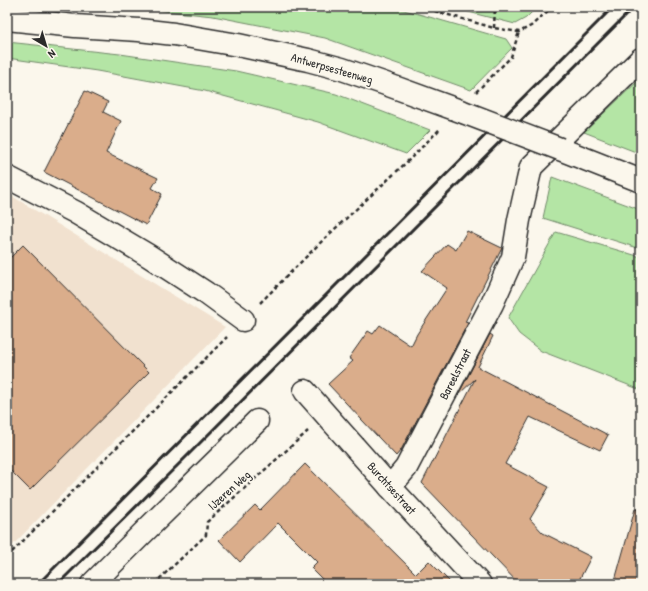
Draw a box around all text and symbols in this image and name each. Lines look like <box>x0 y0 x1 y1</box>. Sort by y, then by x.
north arrow <box>26 26 66 66</box>
text: N <box>45 47 59 61</box>
street label: Antwerpsesteenweg <box>289 48 375 88</box>
street label: Bareelstraat <box>435 345 475 402</box>
street label: Burchtsestraat <box>364 458 421 519</box>
street label: IJzeren Weg <box>204 466 254 514</box>

